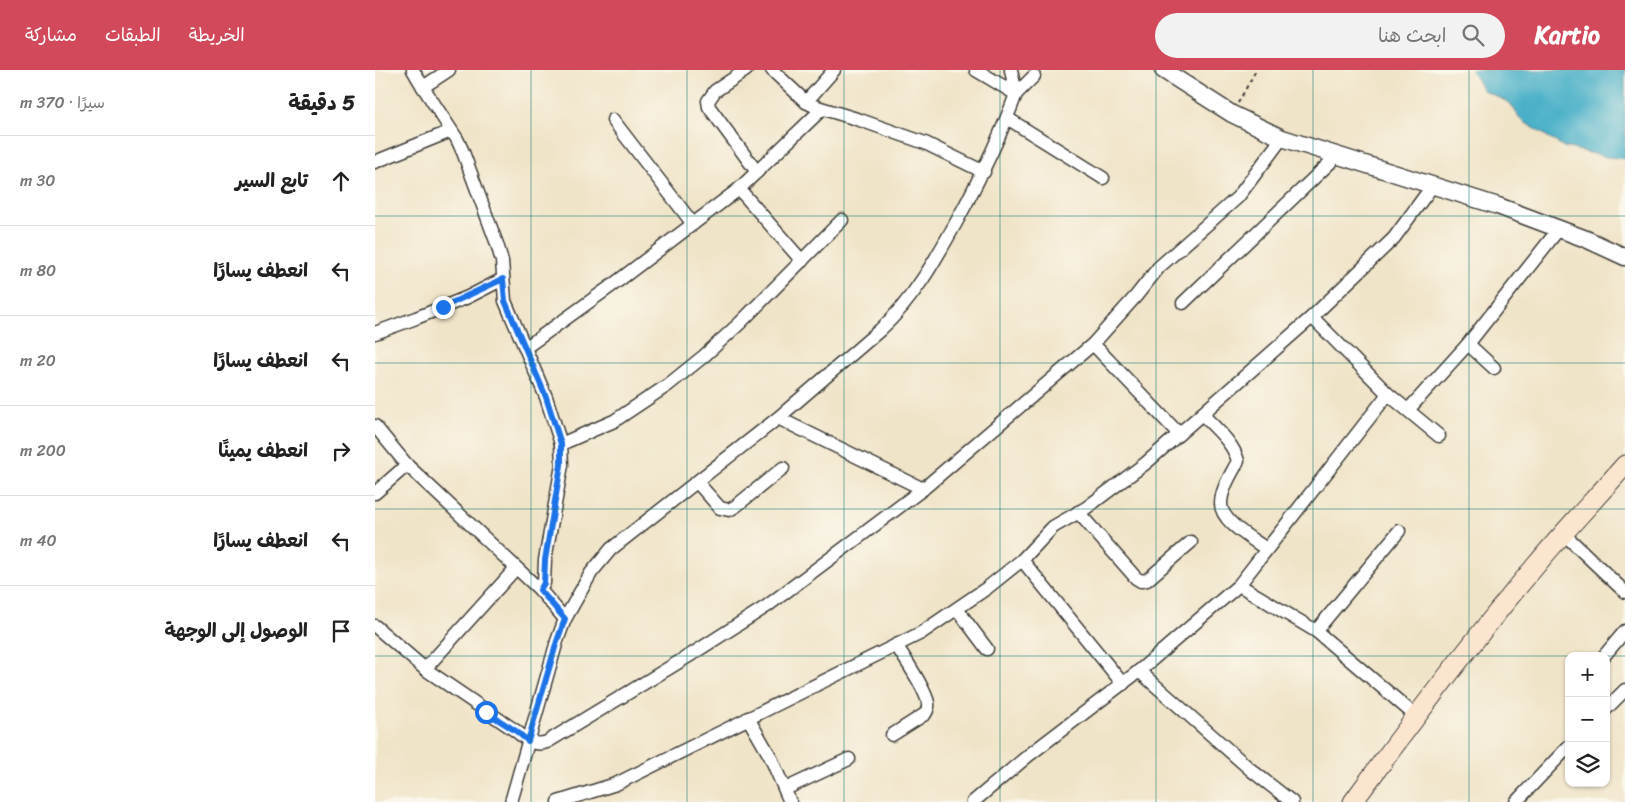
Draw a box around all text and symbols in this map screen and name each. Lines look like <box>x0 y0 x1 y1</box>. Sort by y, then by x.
search box <box>1155 13 1505 58</box>
text: Kartio <box>1535 14 1600 56</box>
text: مشاركة <box>25 19 77 51</box>
text: الطبقات <box>105 19 161 51</box>
text: الخريطة <box>189 19 245 51</box>
text: ابحث هنا <box>1378 19 1447 52</box>
icon: search <box>1459 21 1487 49</box>
text: 5 دقيقة <box>288 84 355 122</box>
text: سيرًا · 370 m <box>20 88 105 117</box>
text: تابع السير <box>235 164 308 197</box>
text: 30 m <box>20 166 55 195</box>
icon: ahead <box>327 167 355 195</box>
text: انعطف يسارًا <box>213 254 308 287</box>
text: 80 m <box>20 256 56 285</box>
icon: left <box>327 257 355 285</box>
route end <box>432 296 455 319</box>
text: انعطف يسارًا <box>213 344 308 377</box>
text: 20 m <box>20 346 56 375</box>
icon: left <box>327 347 355 375</box>
text: انعطف يمينًا <box>218 434 308 467</box>
text: 200 m <box>20 436 66 465</box>
icon: right <box>327 437 355 465</box>
text: انعطف يسارًا <box>213 524 308 557</box>
text: 40 m <box>20 526 57 555</box>
icon: left <box>327 527 355 555</box>
text: الوصول إلى الوجهة <box>165 614 308 647</box>
icon: arrive <box>327 617 355 645</box>
map controls <box>1565 652 1610 787</box>
button: + <box>1565 652 1610 697</box>
button: − <box>1565 697 1610 742</box>
route start <box>475 701 498 724</box>
button: layers <box>1565 742 1610 787</box>

